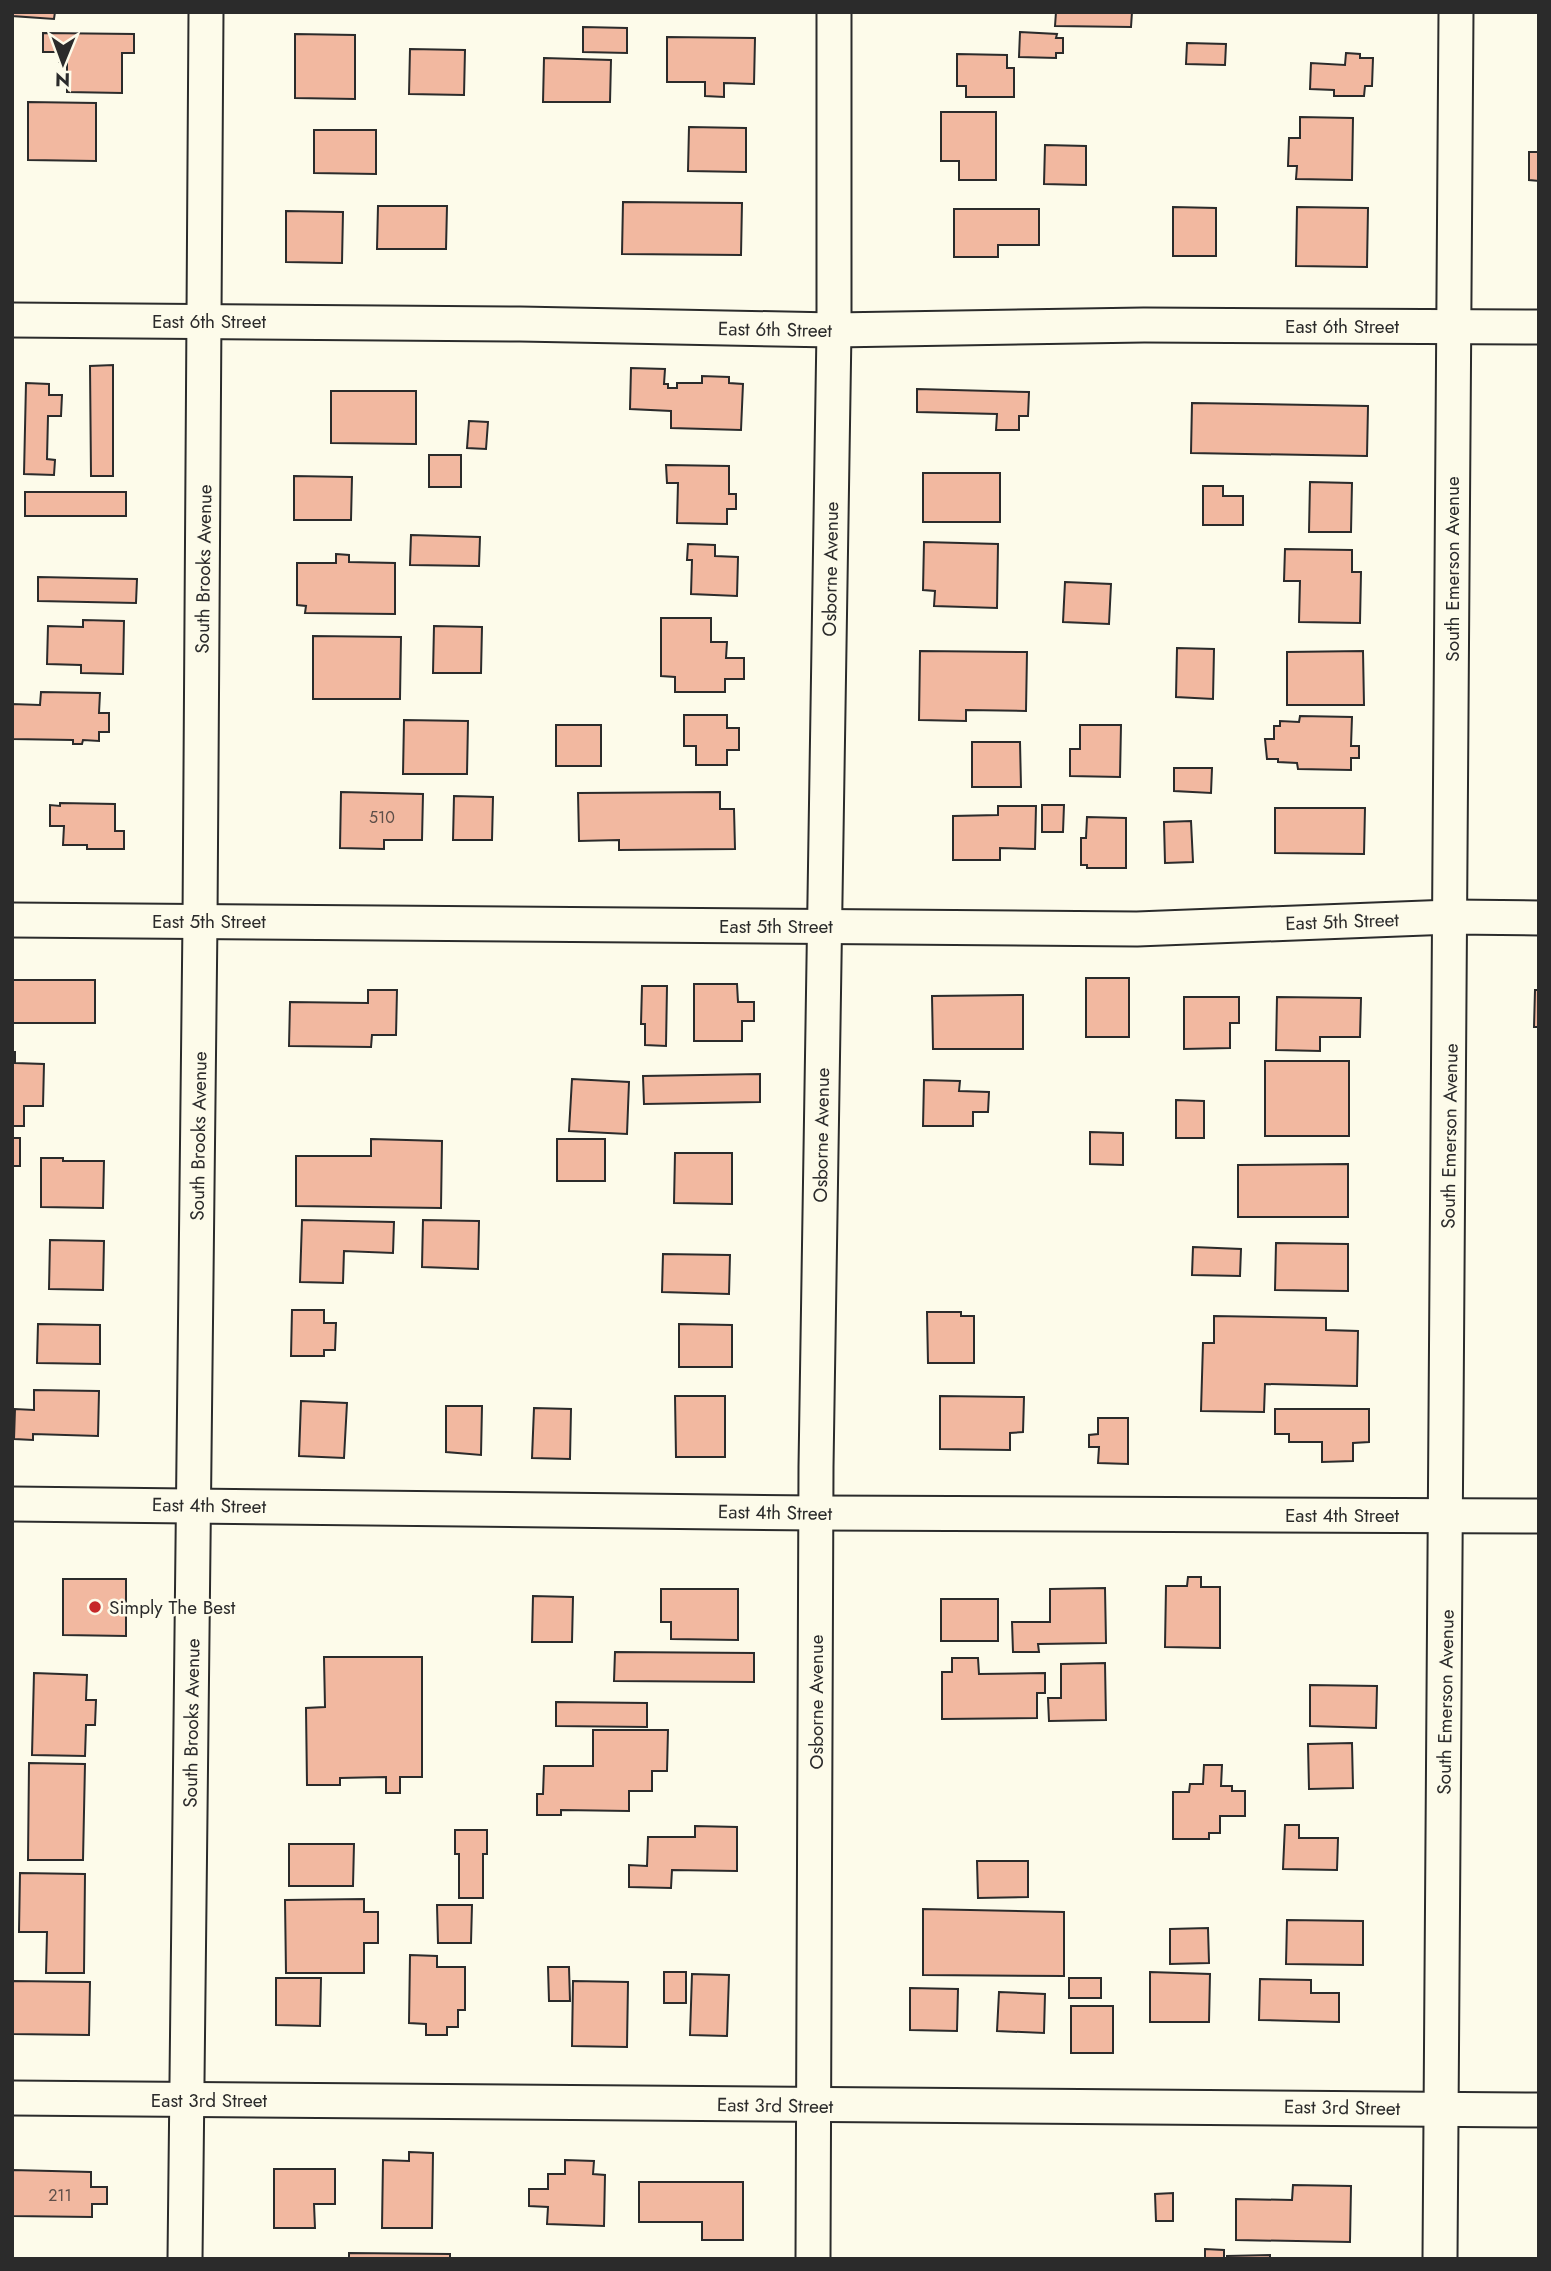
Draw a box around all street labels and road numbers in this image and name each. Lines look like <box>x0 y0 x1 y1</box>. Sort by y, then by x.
street label: East 6th Street <box>152 308 266 335</box>
street label: East 6th Street <box>1285 313 1399 340</box>
street label: East 6th Street <box>718 315 833 344</box>
street label: South Emerson Avenue <box>1439 476 1466 662</box>
street label: South Brooks Avenue <box>189 484 218 654</box>
street label: Osborne Avenue <box>816 501 845 637</box>
street label: East 5th Street <box>1285 906 1400 937</box>
street label: East 5th Street <box>152 908 266 935</box>
street label: East 5th Street <box>719 913 833 940</box>
street label: South Emerson Avenue <box>1434 1043 1465 1229</box>
street label: South Brooks Avenue <box>184 1051 213 1221</box>
street label: Osborne Avenue <box>807 1067 836 1203</box>
street label: East 4th Street <box>152 1491 267 1520</box>
street label: East 4th Street <box>718 1498 833 1527</box>
street label: East 4th Street <box>1285 1502 1400 1529</box>
street label: South Emerson Avenue <box>1430 1609 1461 1795</box>
street label: Osborne Avenue <box>803 1634 830 1770</box>
street label: South Brooks Avenue <box>177 1638 206 1808</box>
street label: East 3rd Street <box>151 2087 268 2114</box>
street label: East 3rd Street <box>717 2091 834 2120</box>
street label: East 3rd Street <box>1284 2093 1401 2122</box>

